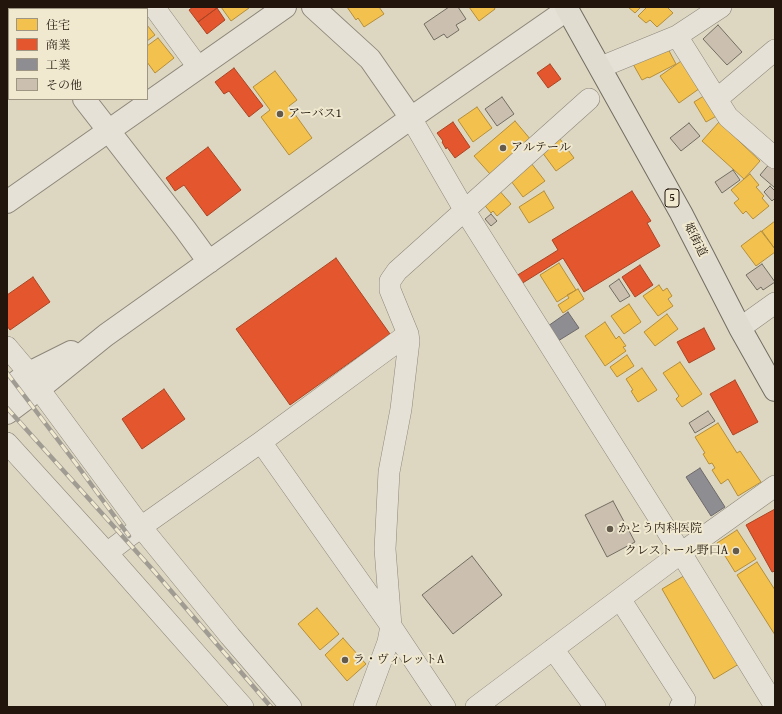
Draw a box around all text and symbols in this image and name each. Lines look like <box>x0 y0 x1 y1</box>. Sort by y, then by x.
legend <box>8 8 148 100</box>
text: 住宅 <box>46 16 70 33</box>
text: 商業 <box>46 36 70 53</box>
text: 工業 <box>46 56 70 73</box>
text: その他 <box>46 76 82 93</box>
place label: アーバス1 <box>288 107 341 121</box>
marker: アーバス1 <box>275 109 285 119</box>
place label: アルテール <box>511 141 571 155</box>
marker: アルテール <box>498 143 508 153</box>
road number: 5 <box>665 189 679 207</box>
street label: 姫街道 <box>680 221 710 259</box>
place label: かとう内科医院 <box>618 522 702 536</box>
marker: かとう内科医院 <box>605 524 615 534</box>
place label: クレストール野口A <box>625 544 728 558</box>
marker: クレストール野口A <box>731 546 741 556</box>
place label: ラ・ヴィレットA <box>353 653 444 667</box>
marker: ラ・ヴィレットA <box>340 655 350 665</box>

